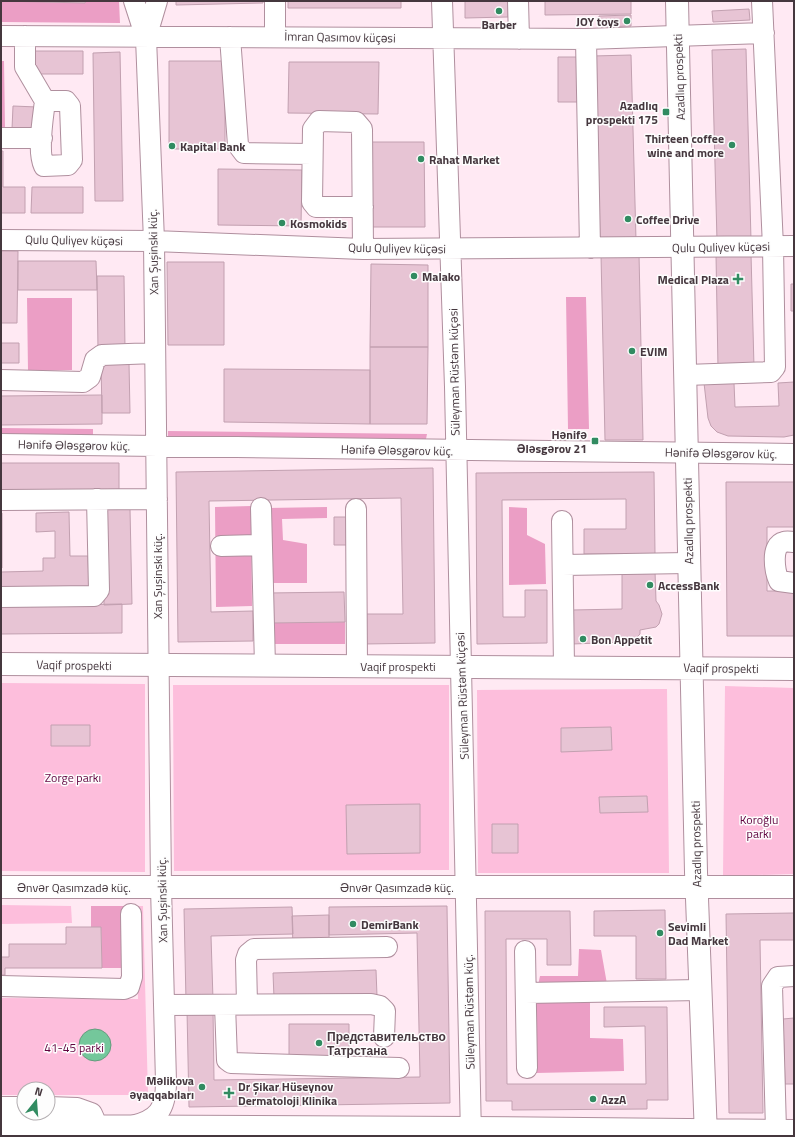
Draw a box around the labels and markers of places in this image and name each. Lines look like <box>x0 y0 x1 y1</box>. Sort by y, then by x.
marker: Barber <box>494 6 504 16</box>
place label: JOY toys <box>576 12 619 31</box>
place label: Barber <box>481 15 517 34</box>
marker: JOY toys <box>622 16 632 26</box>
place label: Azadlıq prospekti 175 <box>586 96 658 129</box>
marker: Azadlıq prospekti 175 <box>661 107 671 117</box>
place label: Thirteen coffee wine and more <box>645 129 724 162</box>
place label: Kapital Bank <box>180 137 246 156</box>
marker: Thirteen coffee wine and more <box>727 140 737 150</box>
marker: Kapital Bank <box>167 141 177 151</box>
place label: Rahat Market <box>429 150 500 169</box>
marker: Rahat Market <box>416 154 426 164</box>
place label: Coffee Drive <box>636 210 699 229</box>
place label: Kosmokids <box>290 214 347 233</box>
marker: Coffee Drive <box>623 214 633 224</box>
marker: Kosmokids <box>277 218 287 228</box>
place label: Malako <box>422 267 460 286</box>
place label: Medical Plaza <box>658 270 729 289</box>
marker: Malako <box>409 271 419 281</box>
marker: Medical Plaza <box>732 273 744 285</box>
place label: EVIM <box>640 342 668 361</box>
marker: EVIM <box>627 346 637 356</box>
place label: Hənifə Ələsgərov 21 <box>517 425 587 458</box>
marker: Hənifə Ələsgərov 21 <box>590 436 600 446</box>
place label: AccessBank <box>658 576 720 595</box>
marker: AccessBank <box>645 580 655 590</box>
place label: Bon Appetit <box>591 630 653 649</box>
marker: Bon Appetit <box>578 634 588 644</box>
place label: DemirBank <box>361 915 419 934</box>
place label: Sevimli Dad Market <box>668 917 729 950</box>
marker: DemirBank <box>348 919 358 929</box>
marker: Sevimli Dad Market <box>655 928 665 938</box>
place label: Представительство Татрстана <box>327 1027 446 1060</box>
marker: Представительство Татрстана <box>314 1038 324 1048</box>
place label: Mәlikova әyaqqabıları <box>130 1071 194 1104</box>
place label: Dr Şikar Hüseynov Dermatoloji Klinika <box>238 1077 337 1110</box>
marker: Mәlikova әyaqqabıları <box>197 1082 207 1092</box>
marker: Dr Şikar Hüseynov Dermatoloji Klinika <box>223 1087 235 1099</box>
place label: AzzA <box>601 1090 627 1109</box>
marker: AzzA <box>588 1094 598 1104</box>

